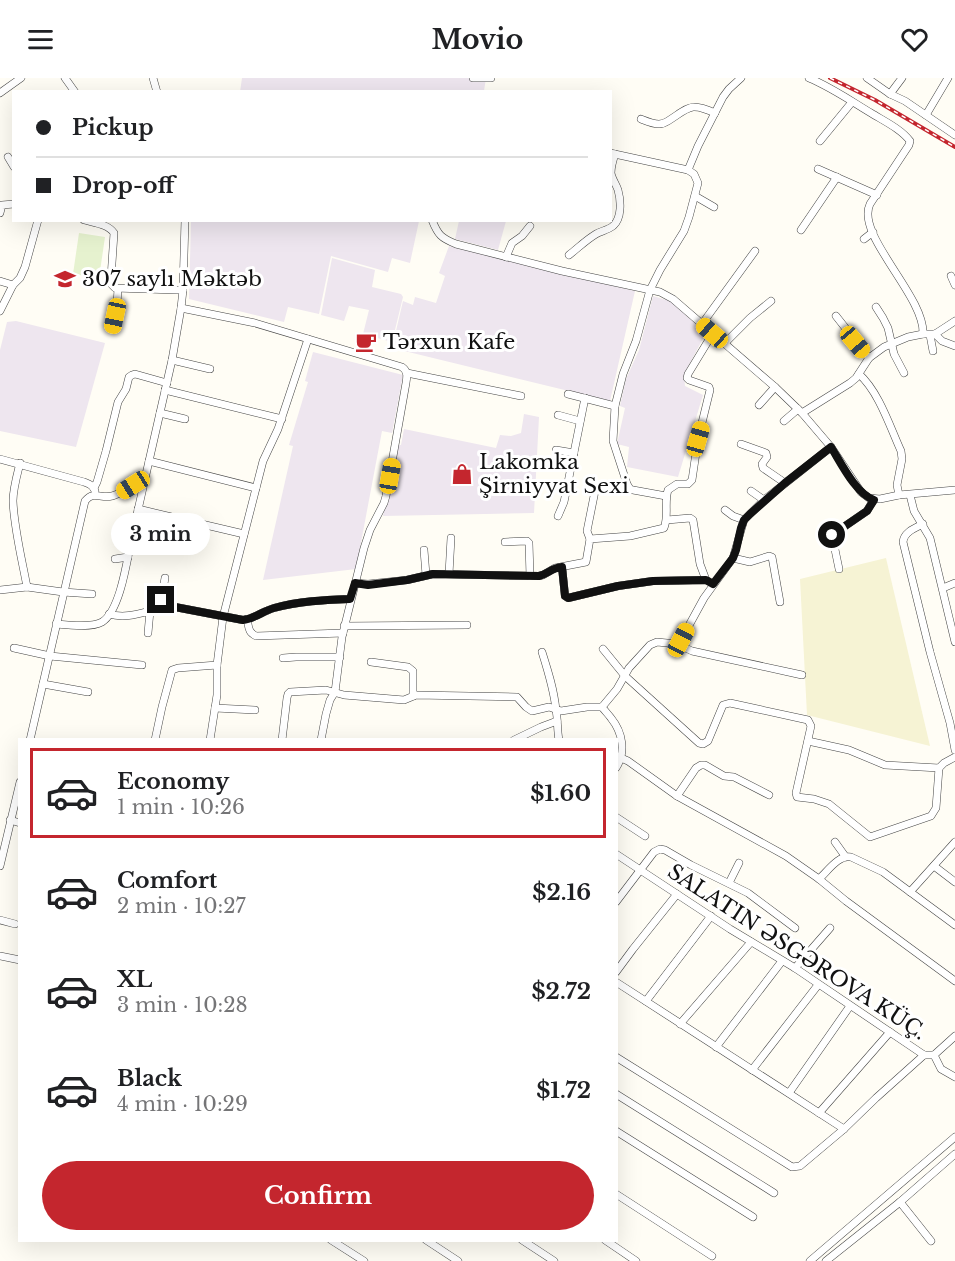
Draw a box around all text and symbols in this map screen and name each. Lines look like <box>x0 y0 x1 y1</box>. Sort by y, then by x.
icon: menu <box>24 23 57 56</box>
text: Movio <box>432 23 523 56</box>
icon: heart <box>898 23 931 56</box>
text: Pickup <box>72 114 154 141</box>
text: Drop-off <box>72 172 174 199</box>
place label: 307 saylı Məktəb <box>82 266 262 292</box>
school or university icon: 307 saylı Məktəb <box>53 267 77 291</box>
car <box>102 297 128 335</box>
car <box>693 314 731 352</box>
car <box>837 322 873 362</box>
place label: Tərxun Kafe <box>383 329 515 355</box>
cafe icon: Tərxun Kafe <box>354 330 378 354</box>
car <box>684 419 712 459</box>
place label: Lakomka Şirniyyat Sexi <box>479 449 629 499</box>
car <box>378 457 402 495</box>
shop icon: Lakomka Şirniyyat Sexi <box>450 462 474 486</box>
car <box>113 468 153 502</box>
callout: 3 min <box>112 513 210 555</box>
route start <box>818 521 845 548</box>
text: 3 min <box>130 522 191 546</box>
route end <box>147 586 174 613</box>
car <box>665 620 697 660</box>
icon: car <box>45 766 99 820</box>
text: Economy <box>117 768 229 795</box>
text: $1.60 <box>530 780 591 807</box>
text: 1 min · 10:26 <box>117 795 245 819</box>
street label: SALATIN ƏSGƏROVA KÜÇ. <box>663 858 931 1046</box>
icon: car <box>45 865 99 919</box>
text: Comfort <box>117 867 217 894</box>
text: $2.16 <box>532 879 591 906</box>
text: 2 min · 10:27 <box>117 894 246 918</box>
icon: car <box>45 964 99 1018</box>
text: XL <box>117 966 152 993</box>
text: $2.72 <box>531 978 591 1005</box>
text: 3 min · 10:28 <box>117 993 248 1017</box>
icon: car <box>45 1063 99 1117</box>
text: Black <box>117 1065 182 1092</box>
text: $1.72 <box>536 1077 591 1104</box>
text: 4 min · 10:29 <box>117 1092 248 1116</box>
button: Confirm <box>42 1161 594 1230</box>

